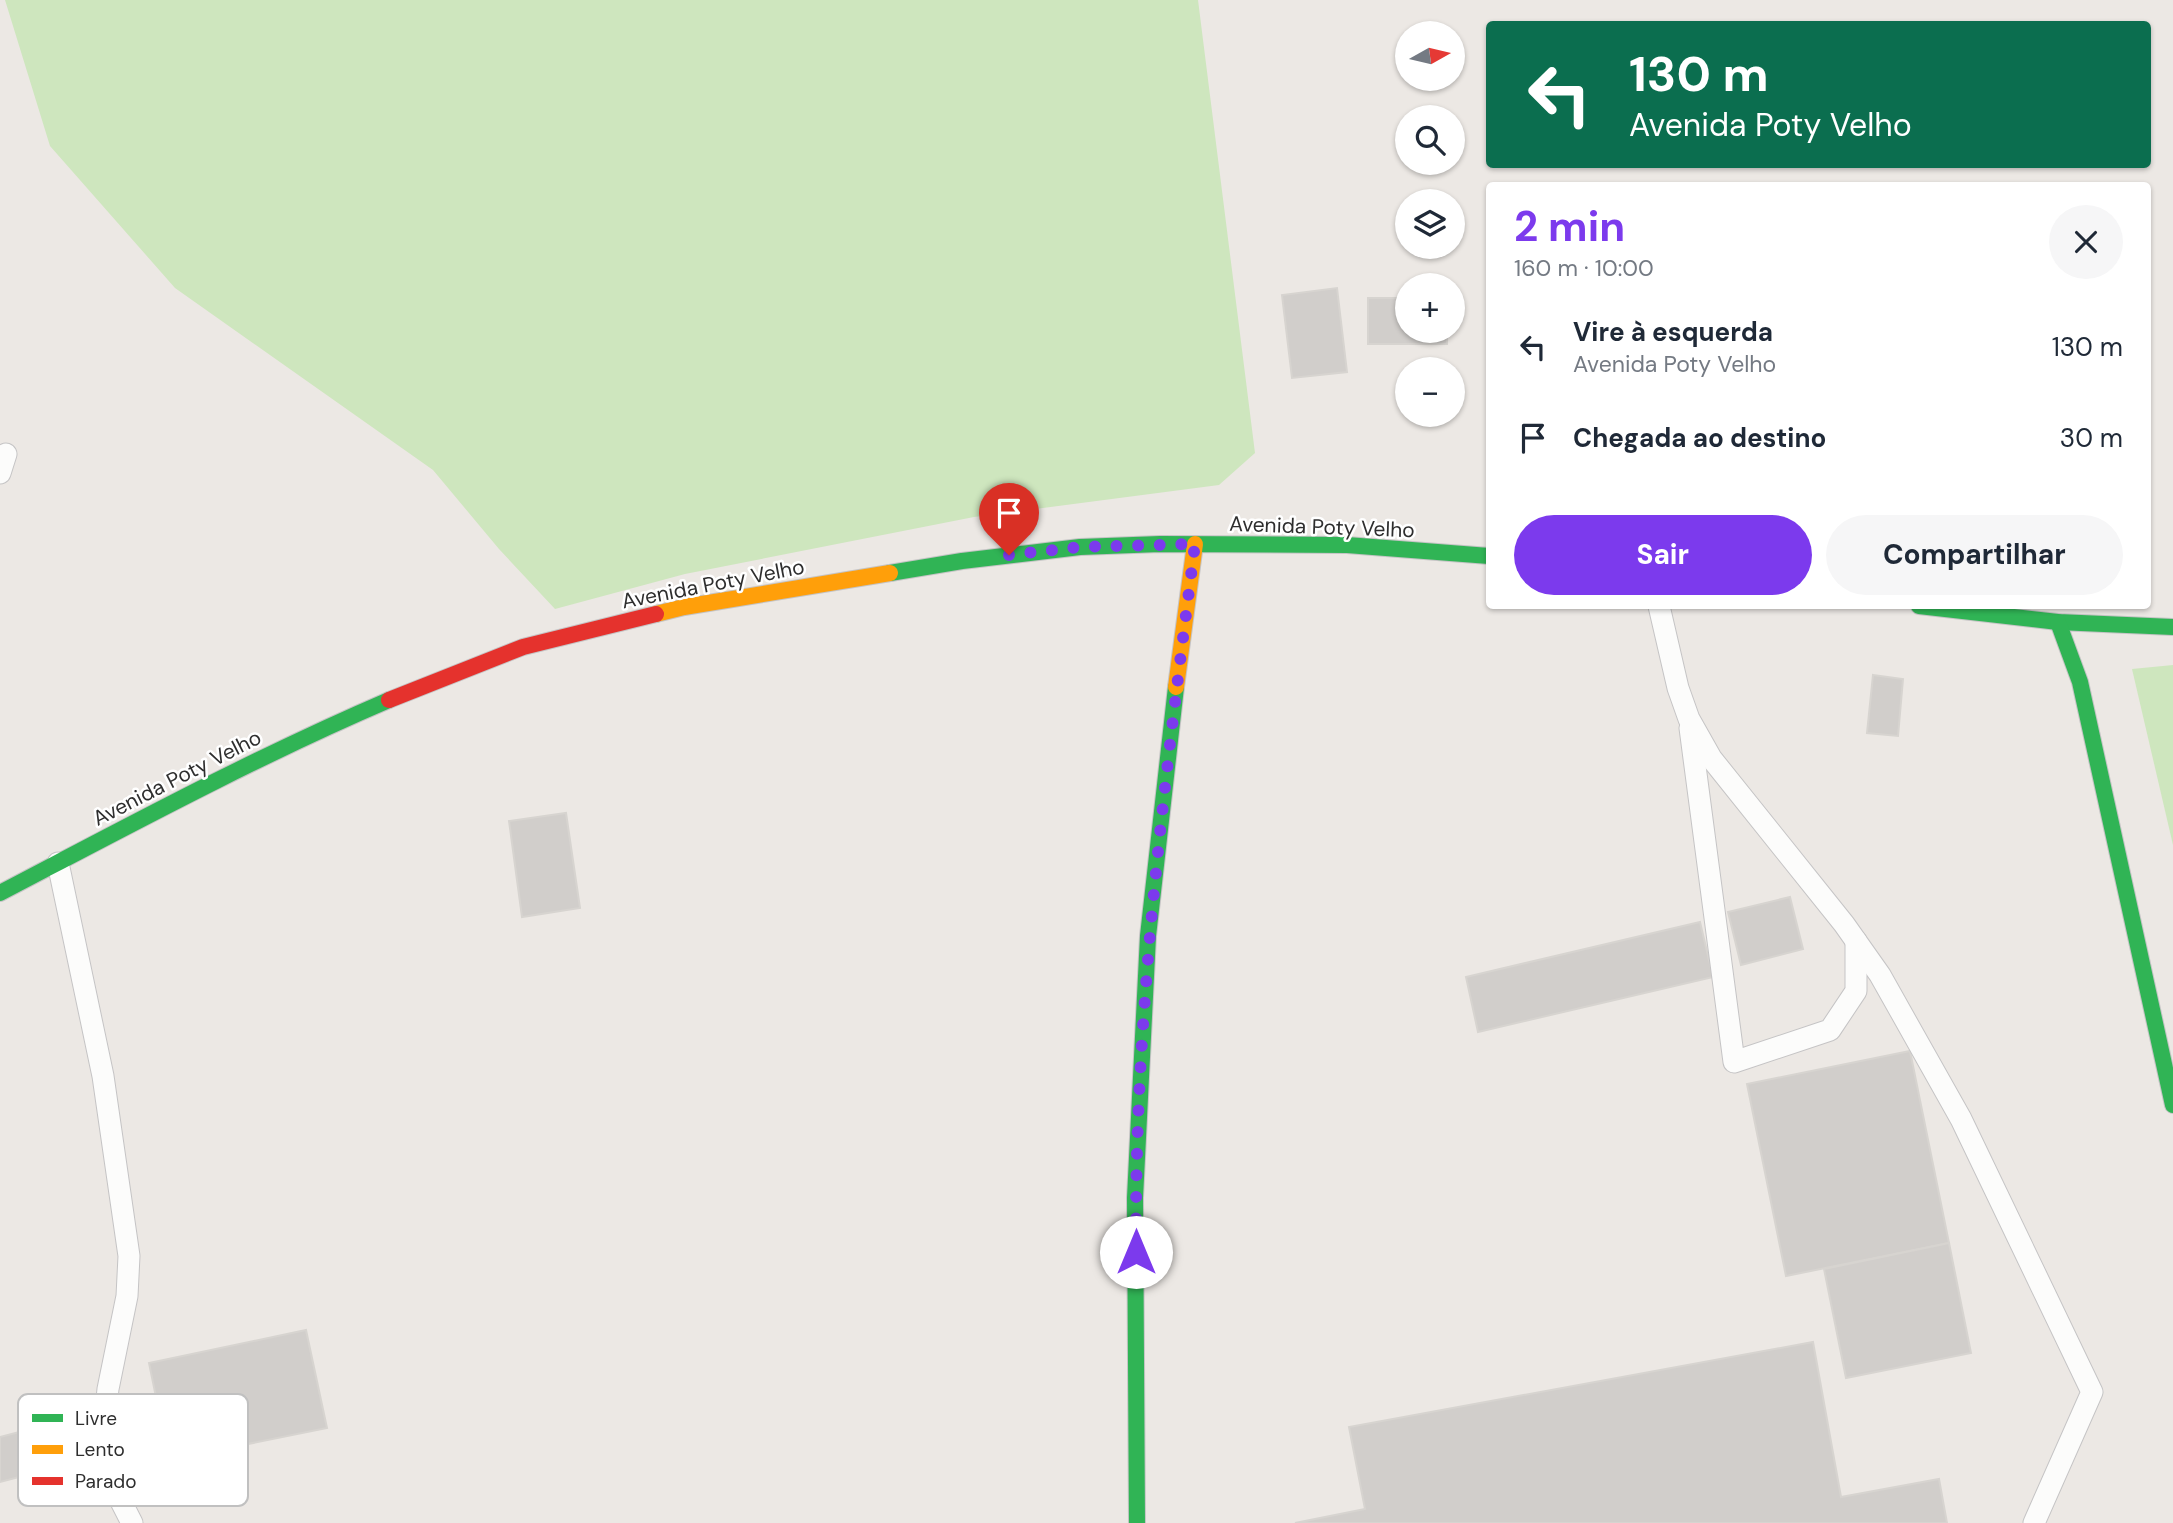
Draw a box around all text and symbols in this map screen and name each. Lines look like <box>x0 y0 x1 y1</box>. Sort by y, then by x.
north arrow <box>1395 21 1465 91</box>
map controls <box>1395 21 1465 427</box>
text: 130 m <box>1629 42 1769 106</box>
icon: left <box>1514 49 1605 140</box>
text: Avenida Poty Velho <box>1629 104 1912 146</box>
button: search <box>1395 105 1465 175</box>
button: layers <box>1395 189 1465 259</box>
text: 2 min <box>1514 199 1625 254</box>
button: close <box>2049 205 2123 279</box>
text: 160 m · 10:00 <box>1514 253 1654 283</box>
button: + <box>1395 273 1465 343</box>
text: Vire à esquerda <box>1573 315 1773 349</box>
icon: left <box>1514 328 1552 366</box>
text: 130 m <box>2052 330 2123 364</box>
text: Avenida Poty Velho <box>1573 349 1776 379</box>
button: − <box>1395 357 1465 427</box>
icon: arrive <box>1514 419 1552 457</box>
text: Chegada ao destino <box>1573 421 1826 455</box>
text: 30 m <box>2060 421 2123 455</box>
pin <box>979 483 1039 555</box>
icon: arrive <box>990 494 1028 532</box>
street label: Avenida Poty Velho <box>1229 510 1415 544</box>
button: Sair <box>1514 515 1812 595</box>
button: Compartilhar <box>1826 515 2123 595</box>
street label: Avenida Poty Velho <box>619 553 807 615</box>
street label: Avenida Poty Velho <box>88 723 266 833</box>
position arrow <box>1099 1215 1173 1289</box>
legend <box>18 1394 248 1506</box>
text: Livre <box>75 1406 117 1431</box>
text: Lento <box>75 1437 125 1462</box>
text: Parado <box>75 1469 136 1494</box>

